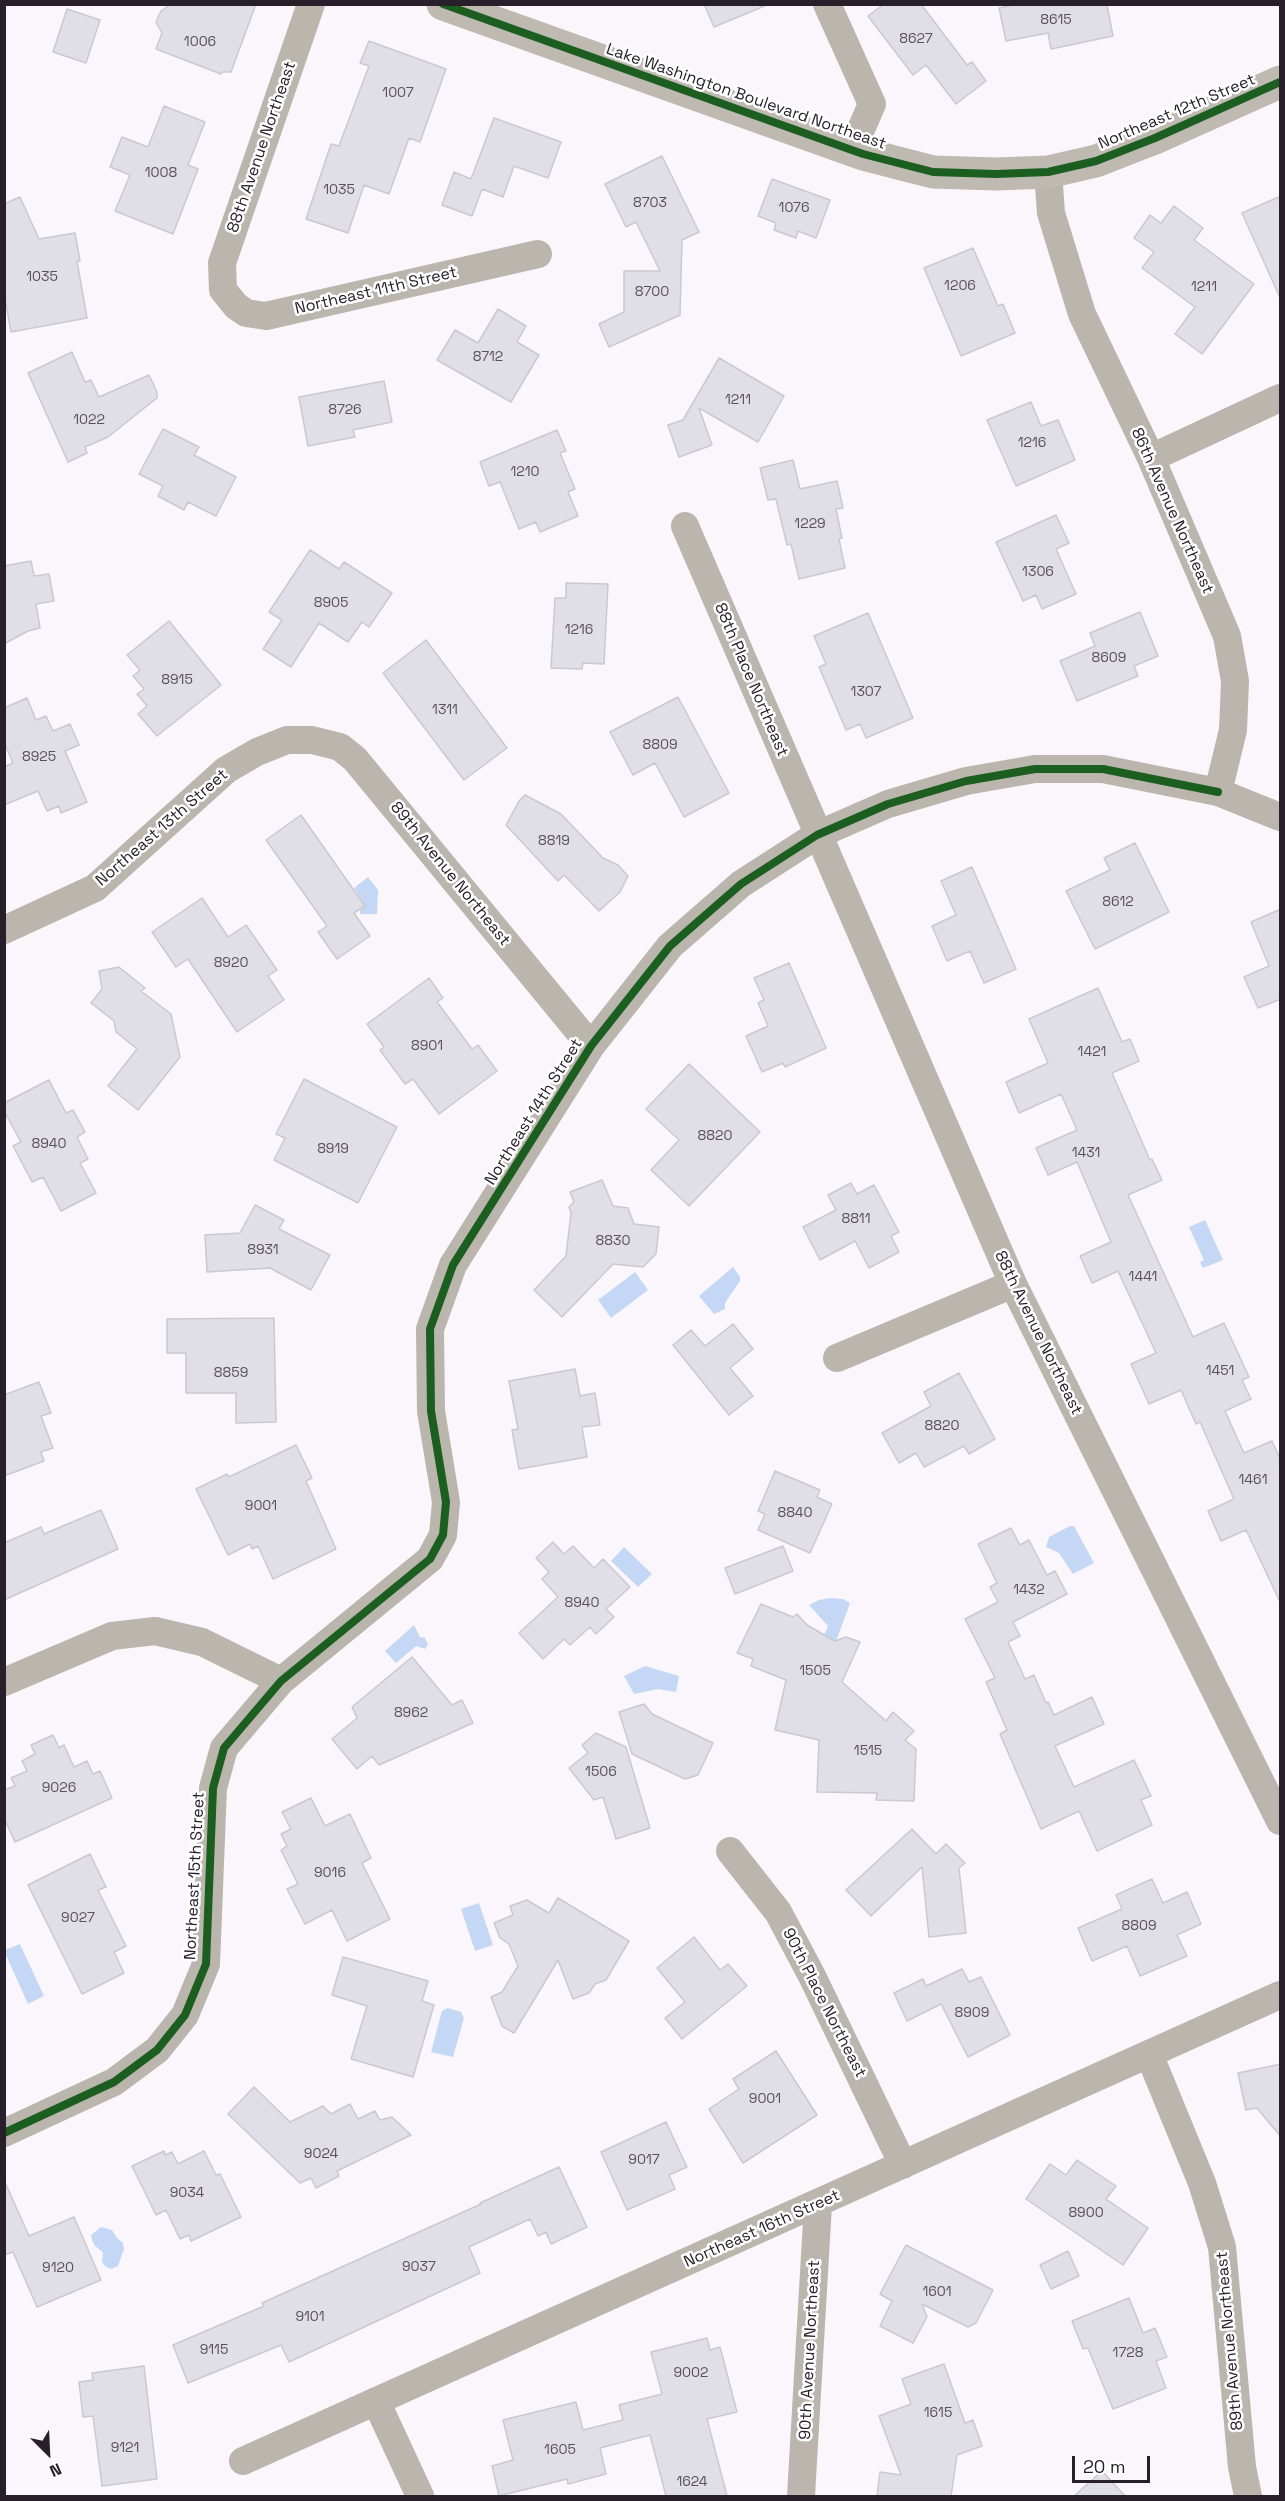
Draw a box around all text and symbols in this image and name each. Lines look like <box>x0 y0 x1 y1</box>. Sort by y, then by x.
house number: 8615 <box>1040 12 1072 28</box>
house number: 8627 <box>899 31 933 47</box>
house number: 1006 <box>184 34 216 50</box>
street label: Lake Washington Boulevard Northeast <box>604 40 888 154</box>
street label: 88th Avenue Northeast <box>224 59 300 235</box>
street label: Northeast 12th Street <box>1096 70 1258 154</box>
house number: 1007 <box>382 85 414 101</box>
house number: 1008 <box>145 165 177 181</box>
house number: 1035 <box>323 182 355 198</box>
house number: 8703 <box>633 195 667 211</box>
house number: 1076 <box>779 200 809 216</box>
street label: Northeast 11th Street <box>293 263 459 319</box>
house number: 1035 <box>26 269 58 285</box>
house number: 1206 <box>944 278 976 294</box>
house number: 1211 <box>1191 279 1217 295</box>
house number: 8700 <box>635 284 669 300</box>
house number: 8712 <box>473 349 503 365</box>
house number: 1211 <box>725 392 751 408</box>
house number: 8726 <box>328 402 362 418</box>
house number: 1022 <box>73 412 105 428</box>
street label: 86th Avenue Northeast <box>1127 425 1217 597</box>
house number: 1216 <box>1018 435 1046 451</box>
house number: 1210 <box>510 464 540 480</box>
house number: 1229 <box>794 516 826 532</box>
house number: 1306 <box>1022 564 1054 580</box>
house number: 8905 <box>314 595 348 611</box>
street label: 88th Place Northeast <box>710 600 792 760</box>
house number: 1216 <box>565 622 593 638</box>
house number: 8609 <box>1092 650 1126 666</box>
house number: 8915 <box>161 672 193 688</box>
house number: 1307 <box>851 684 881 700</box>
house number: 1311 <box>432 702 458 718</box>
house number: 8809 <box>643 737 677 753</box>
house number: 8925 <box>22 749 56 765</box>
street label: Northeast 13th Street <box>92 765 232 891</box>
street label: 89th Avenue Northeast <box>386 798 514 950</box>
house number: 8819 <box>538 833 570 849</box>
house number: 8612 <box>1102 894 1134 910</box>
house number: 8920 <box>214 955 248 971</box>
street label: Northeast 14th Street <box>481 1035 587 1189</box>
house number: 8901 <box>411 1038 443 1054</box>
house number: 1421 <box>1078 1044 1106 1060</box>
house number: 8820 <box>698 1128 732 1144</box>
house number: 8940 <box>31 1136 67 1152</box>
house number: 8919 <box>317 1141 349 1157</box>
house number: 1431 <box>1072 1145 1100 1161</box>
house number: 8811 <box>841 1211 871 1227</box>
house number: 8830 <box>596 1233 630 1249</box>
house number: 8931 <box>247 1242 279 1258</box>
street label: 88th Avenue Northeast <box>990 1248 1086 1418</box>
house number: 1441 <box>1129 1269 1157 1285</box>
house number: 1451 <box>1206 1363 1234 1379</box>
house number: 8859 <box>214 1365 248 1381</box>
house number: 8820 <box>925 1418 959 1434</box>
house number: 1461 <box>1239 1472 1267 1488</box>
house number: 9001 <box>245 1498 277 1514</box>
house number: 8840 <box>777 1505 813 1521</box>
house number: 1432 <box>1013 1582 1045 1598</box>
house number: 8940 <box>564 1595 600 1611</box>
house number: 1505 <box>799 1663 831 1679</box>
house number: 8962 <box>394 1705 428 1721</box>
house number: 1515 <box>854 1743 882 1759</box>
house number: 1506 <box>585 1764 617 1780</box>
house number: 9026 <box>42 1780 76 1796</box>
street label: Northeast 15th Street <box>181 1791 209 1961</box>
house number: 9016 <box>314 1865 346 1881</box>
house number: 9027 <box>61 1910 95 1926</box>
house number: 8809 <box>1122 1918 1156 1934</box>
street label: 90th Place Northeast <box>778 1925 870 2081</box>
house number: 8909 <box>955 2005 989 2021</box>
house number: 9001 <box>749 2091 781 2107</box>
house number: 9024 <box>304 2146 338 2162</box>
house number: 9017 <box>628 2152 660 2168</box>
house number: 9034 <box>170 2185 204 2201</box>
street label: Northeast 16th Street <box>681 2186 843 2272</box>
house number: 8900 <box>1068 2205 1104 2221</box>
street label: 89th Avenue Northeast <box>1213 2251 1247 2431</box>
house number: 9037 <box>402 2259 436 2275</box>
house number: 9120 <box>42 2260 74 2276</box>
street label: 90th Avenue Northeast <box>796 2260 824 2440</box>
house number: 1601 <box>922 2284 952 2300</box>
house number: 9101 <box>295 2309 325 2325</box>
house number: 9115 <box>200 2342 228 2358</box>
house number: 1728 <box>1113 2345 1143 2361</box>
house number: 9002 <box>674 2365 708 2381</box>
house number: 1615 <box>924 2405 952 2421</box>
north arrow <box>18 2423 78 2483</box>
house number: 9121 <box>111 2440 139 2456</box>
house number: 1605 <box>544 2442 576 2458</box>
scale bar <box>1075 2444 1153 2482</box>
text: 20 m <box>1083 2455 1126 2478</box>
text: N <box>46 2458 65 2482</box>
house number: 1624 <box>676 2474 708 2490</box>

